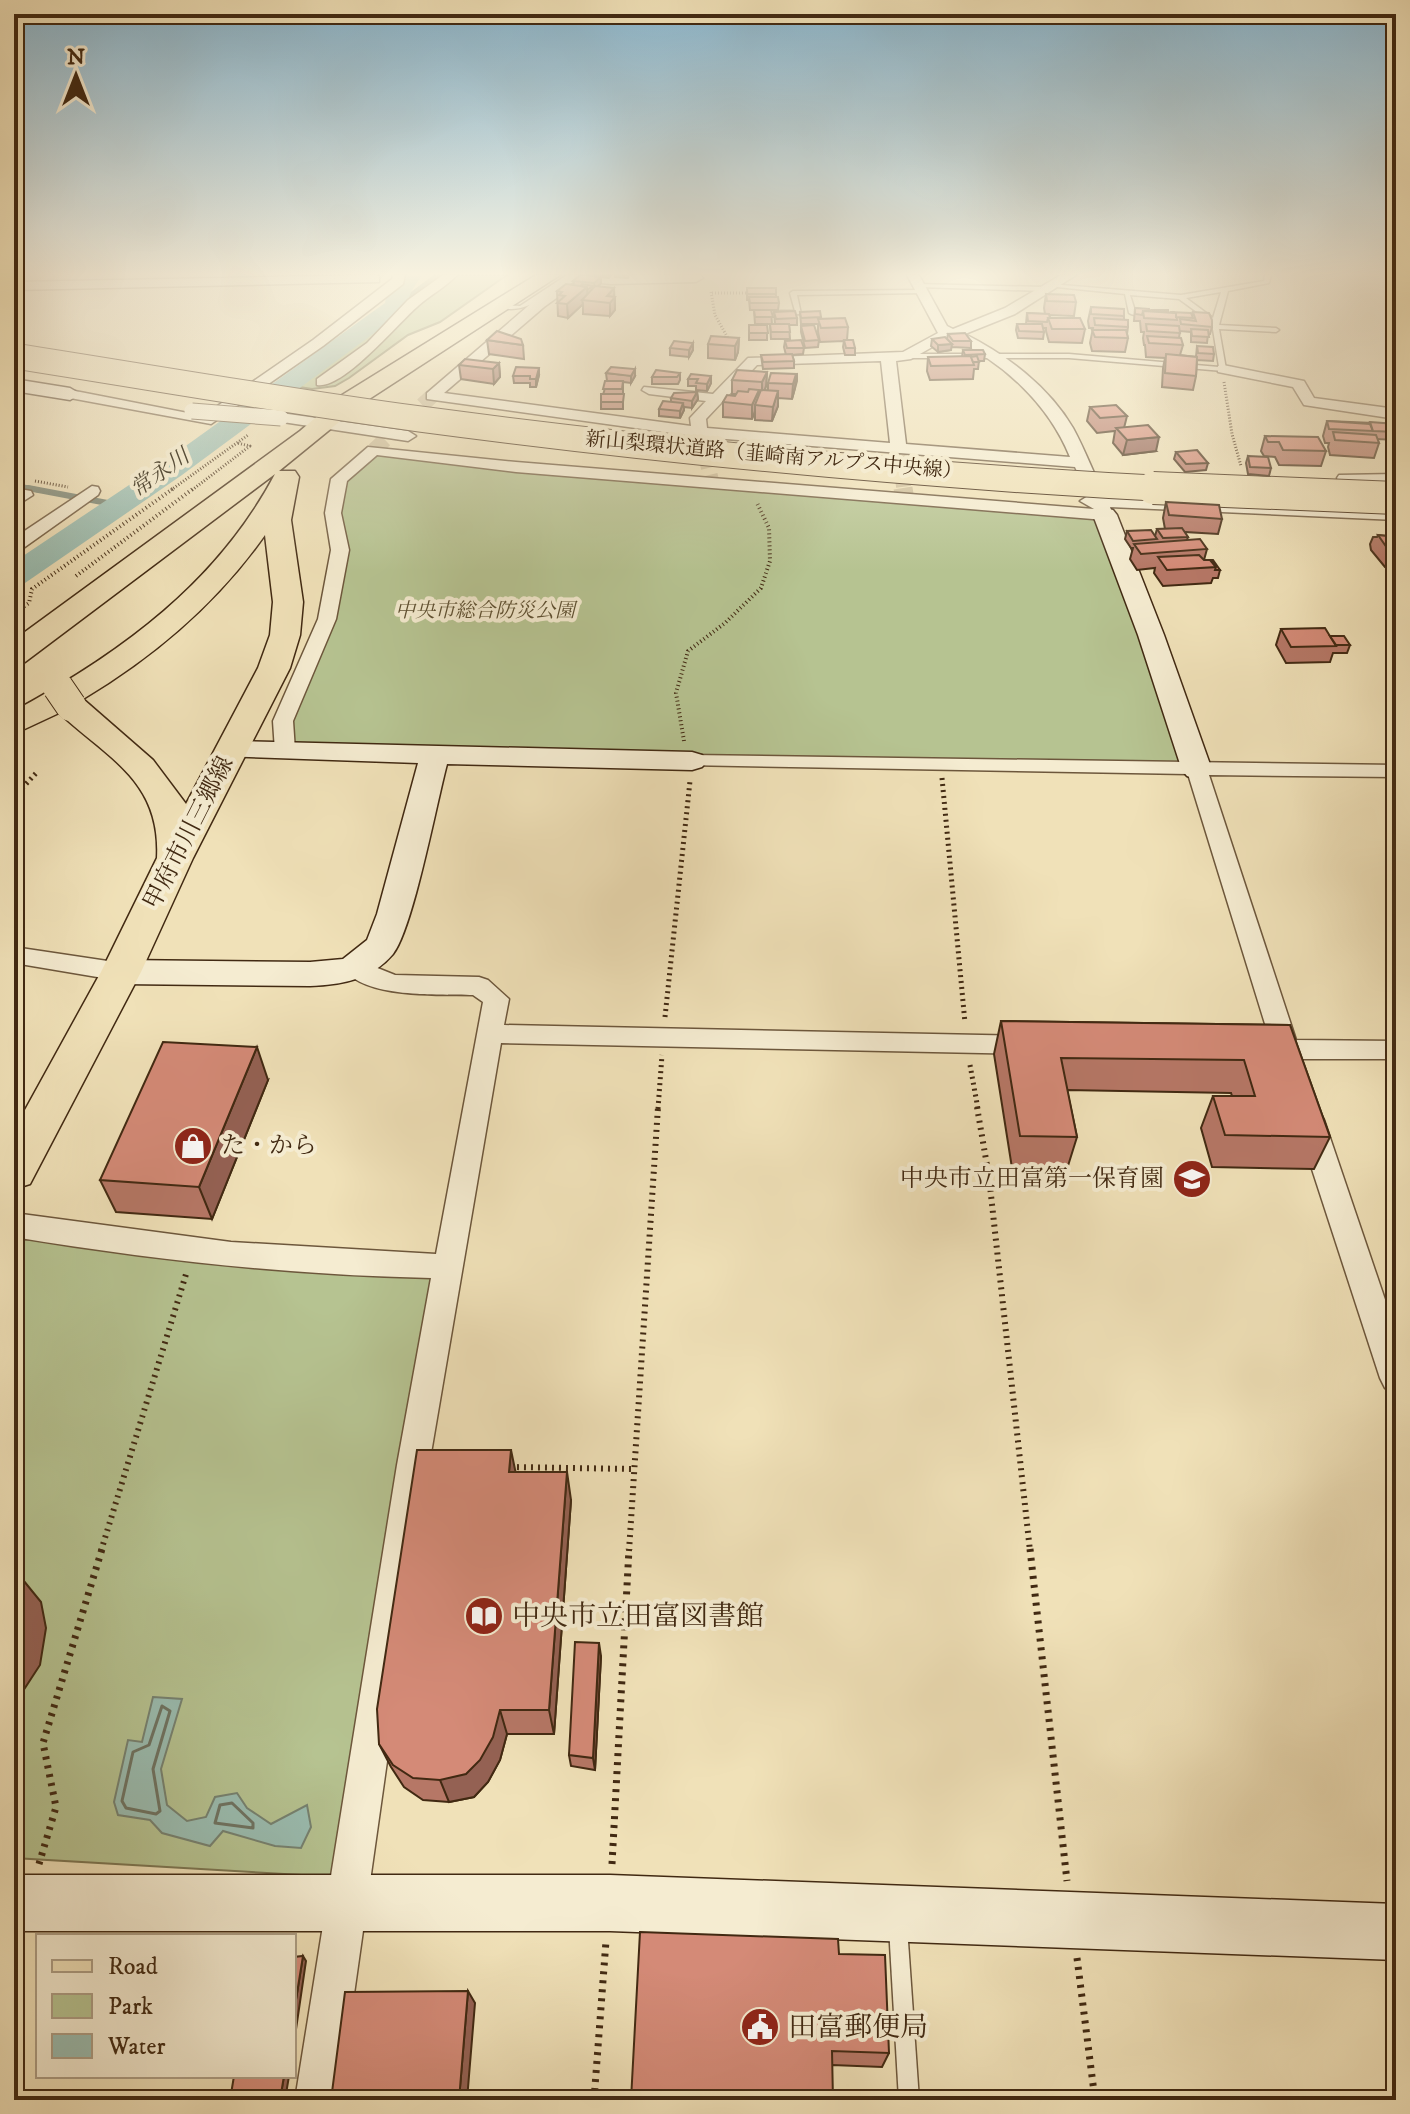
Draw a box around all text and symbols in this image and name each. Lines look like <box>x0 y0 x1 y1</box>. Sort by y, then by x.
north arrow <box>36 36 116 116</box>
text: N <box>67 44 85 71</box>
street label: 新山梨環状道路（韮崎南アルプス中央線） <box>584 427 964 485</box>
water label: 常永川 <box>125 442 196 503</box>
park label: 中央市総合防災公園 <box>395 599 578 624</box>
street label: 甲府市川三郷線 <box>137 751 241 915</box>
shop icon: た・から <box>172 1125 214 1167</box>
place label: た・から <box>221 1131 317 1161</box>
school or university icon: 中央市立田富第一保育園 <box>1171 1158 1213 1200</box>
place label: 中央市立田富第一保育園 <box>900 1164 1164 1194</box>
library icon: 中央市立田富図書館 <box>463 1595 505 1637</box>
place label: 中央市立田富図書館 <box>512 1599 764 1634</box>
legend <box>36 1934 296 2078</box>
text: Road <box>108 1952 158 1982</box>
text: Park <box>108 1992 153 2022</box>
public building icon: 田富郵便局 <box>739 2006 781 2048</box>
place label: 田富郵便局 <box>788 2010 928 2045</box>
text: Water <box>107 2032 165 2062</box>

